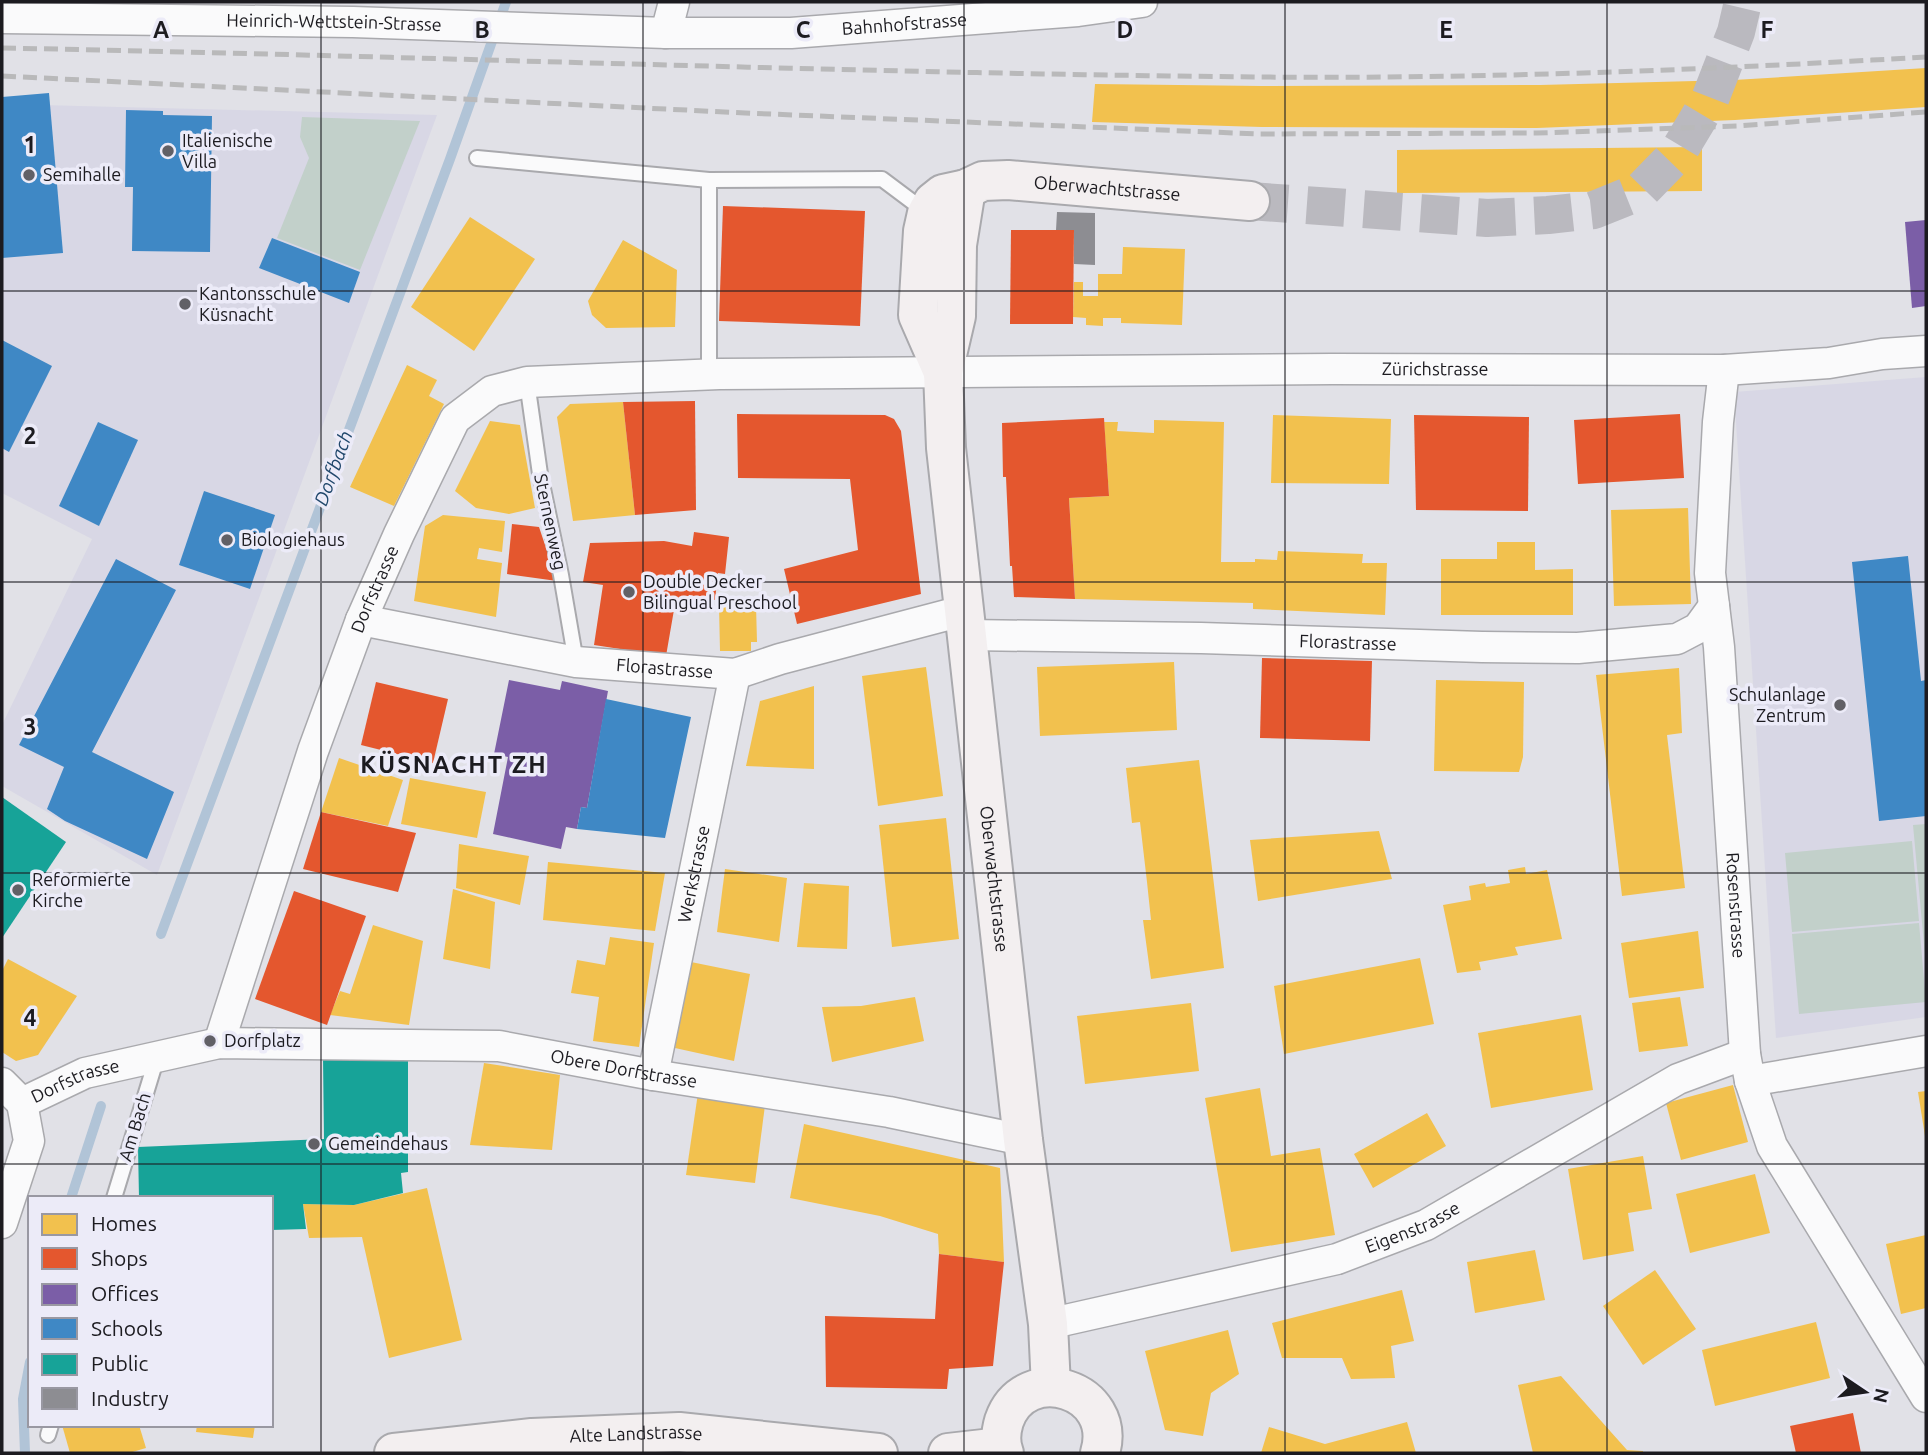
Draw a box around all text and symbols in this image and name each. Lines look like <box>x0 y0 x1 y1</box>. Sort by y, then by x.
street label: Bahnhofstrasse <box>841 9 968 38</box>
street label: Heinrich-Wettstein-Strasse <box>226 10 442 34</box>
text: A <box>153 17 169 42</box>
text: B <box>474 17 490 42</box>
text: C <box>796 17 811 42</box>
text: D <box>1117 17 1133 42</box>
text: E <box>1439 17 1453 42</box>
text: F <box>1761 17 1774 42</box>
place label: Italienische Villa <box>182 130 273 171</box>
text: 1 <box>24 132 36 157</box>
marker: Italienische Villa <box>160 143 176 159</box>
place label: Semihalle <box>43 164 121 184</box>
marker: Semihalle <box>21 167 37 183</box>
street label: Oberwachtstrasse <box>1033 171 1181 204</box>
place label: Kantonsschule Küsnacht <box>199 283 317 324</box>
marker: Kantonsschule Küsnacht <box>177 296 193 312</box>
street label: Zürichstrasse <box>1382 358 1488 378</box>
text: 2 <box>24 423 36 448</box>
water label: Dorfbach <box>309 428 357 508</box>
street label: Sternenweg <box>531 472 571 572</box>
place label: Biologiehaus <box>241 529 345 549</box>
marker: Biologiehaus <box>219 532 235 548</box>
street label: Dorfstrasse <box>346 542 402 635</box>
place label: Double Decker Bilingual Preschool <box>643 571 797 612</box>
marker: Double Decker Bilingual Preschool <box>621 584 637 600</box>
street label: Florastrasse <box>1299 630 1397 653</box>
street label: Florastrasse <box>615 654 714 681</box>
place label: Schulanlage Zentrum <box>1729 684 1826 725</box>
marker: Schulanlage Zentrum <box>1832 697 1848 713</box>
text: 3 <box>24 714 36 739</box>
district label: KÜSNACHT ZH <box>360 750 548 778</box>
street label: Oberwachtstrasse <box>977 805 1013 953</box>
street label: Werkstrasse <box>673 824 713 924</box>
street label: Rosenstrasse <box>1723 852 1750 959</box>
place label: Reformierte Kirche <box>32 869 131 910</box>
marker: Reformierte Kirche <box>10 882 26 898</box>
text: 4 <box>24 1005 37 1030</box>
place label: Dorfplatz <box>224 1030 301 1050</box>
marker: Dorfplatz <box>202 1033 218 1049</box>
street label: Obere Dorfstrasse <box>549 1045 699 1091</box>
street label: Dorfstrasse <box>27 1055 121 1106</box>
street label: Am Bach <box>114 1090 154 1163</box>
place label: Gemeindehaus <box>328 1133 448 1153</box>
marker: Gemeindehaus <box>306 1136 322 1152</box>
legend <box>28 1196 273 1427</box>
street label: Eigenstrasse <box>1362 1197 1463 1256</box>
text: Homes <box>91 1211 157 1235</box>
text: Shops <box>91 1246 148 1270</box>
text: Offices <box>91 1281 159 1305</box>
text: Schools <box>91 1316 163 1340</box>
text: Public <box>91 1351 148 1375</box>
north arrow <box>1830 1357 1900 1427</box>
text: Industry <box>91 1386 169 1410</box>
text: N <box>1869 1386 1894 1405</box>
street label: Alte Landstrasse <box>569 1421 704 1445</box>

